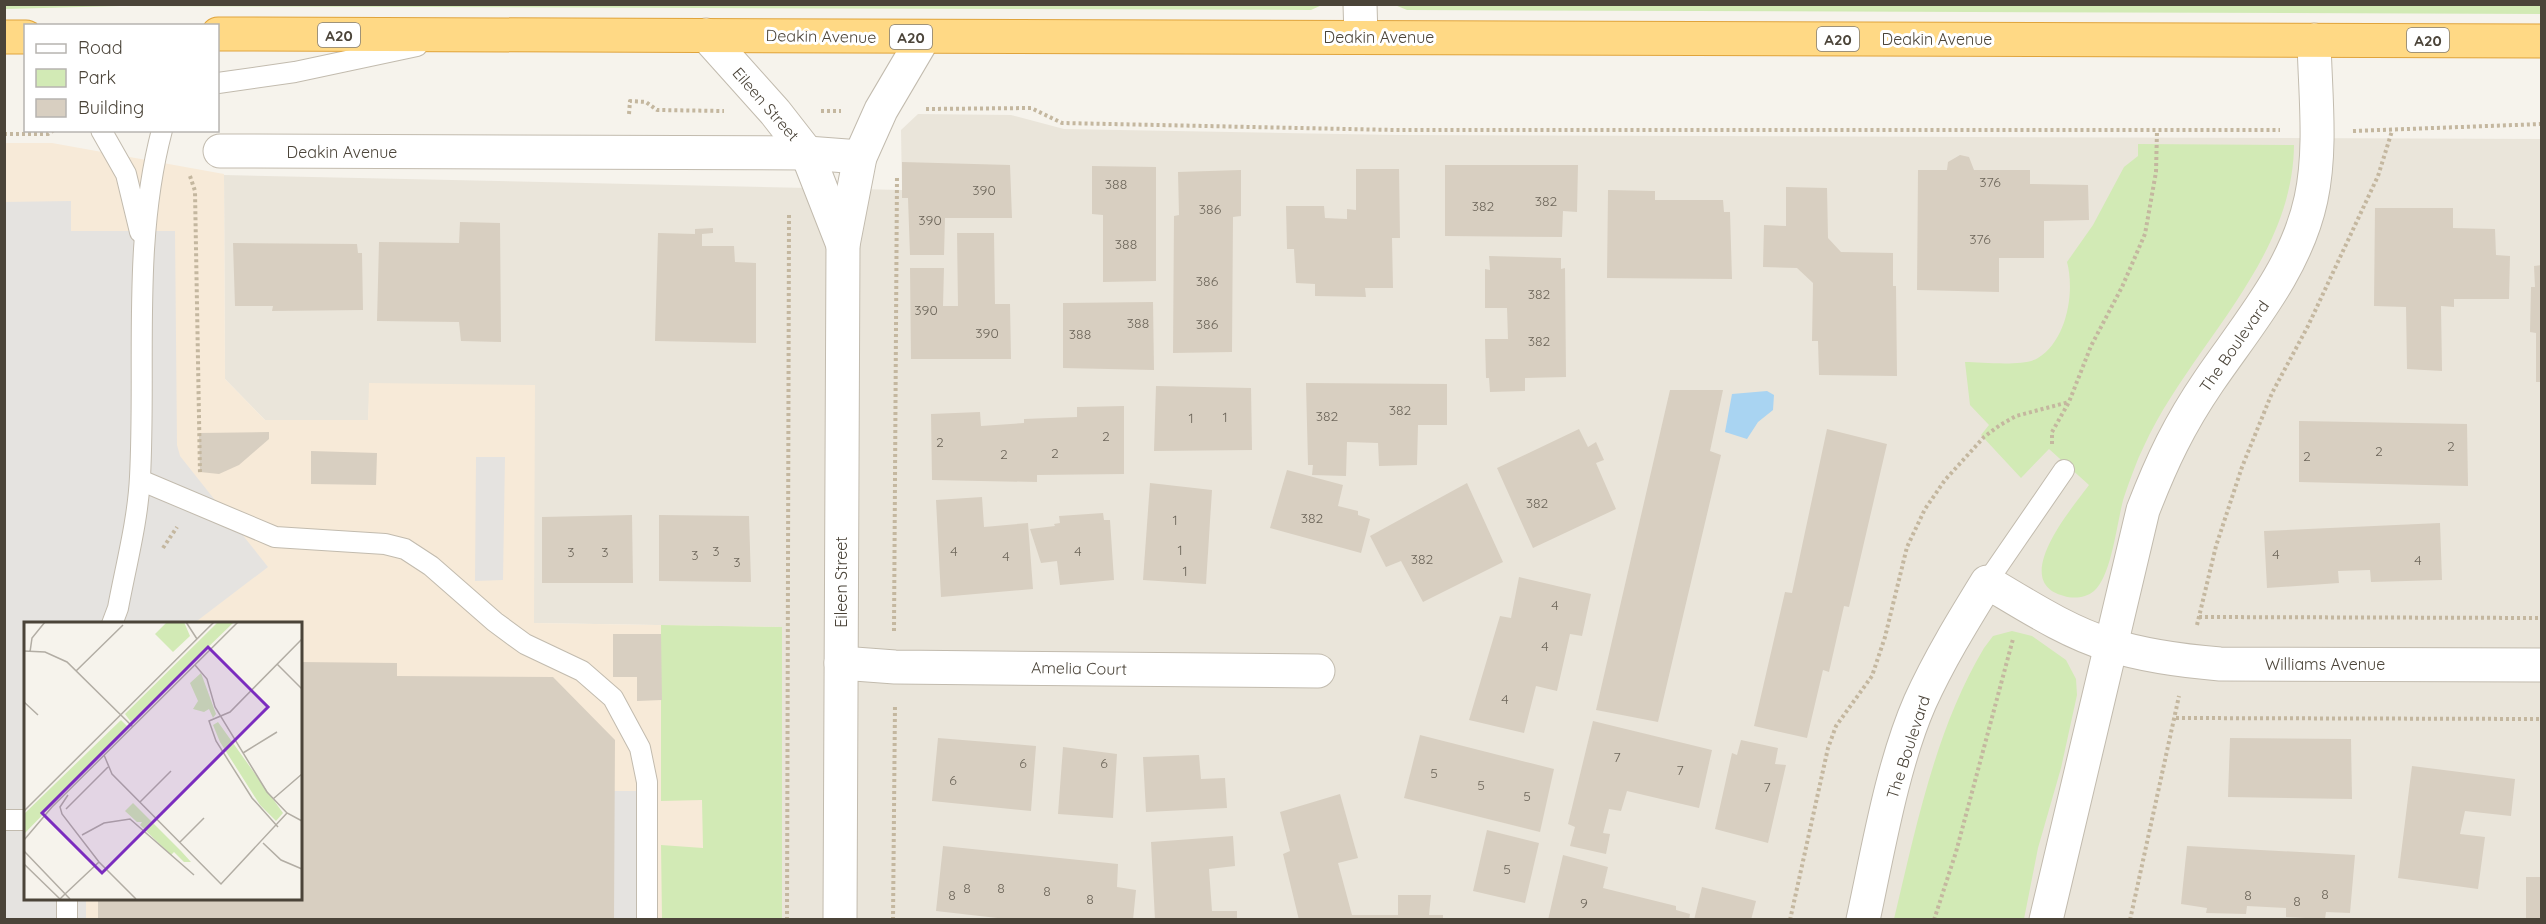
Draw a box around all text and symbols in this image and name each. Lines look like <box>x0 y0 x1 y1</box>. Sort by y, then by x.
road number: A20 <box>318 23 360 47</box>
legend <box>24 24 219 132</box>
street label: Deakin Avenue <box>765 25 877 47</box>
road number: A20 <box>890 25 932 49</box>
street label: Deakin Avenue <box>1324 27 1434 47</box>
road number: A20 <box>1817 27 1859 51</box>
road number: A20 <box>2407 28 2449 52</box>
street label: Deakin Avenue <box>1882 29 1992 49</box>
text: Road <box>78 36 123 59</box>
street label: Eileen Street <box>728 63 804 145</box>
text: Park <box>78 66 116 89</box>
text: Building <box>78 96 144 119</box>
street label: Deakin Avenue <box>287 142 397 162</box>
house number: 376 <box>1979 173 2001 191</box>
house number: 388 <box>1105 175 1127 193</box>
house number: 390 <box>972 181 996 199</box>
house number: 382 <box>1535 192 1558 210</box>
house number: 382 <box>1472 197 1495 215</box>
house number: 386 <box>1199 200 1222 218</box>
house number: 390 <box>918 211 942 229</box>
house number: 376 <box>1969 230 1991 248</box>
house number: 388 <box>1115 235 1137 253</box>
house number: 386 <box>1196 272 1219 290</box>
house number: 382 <box>1528 285 1551 303</box>
street label: The Boulevard <box>2195 296 2273 396</box>
house number: 390 <box>914 301 938 319</box>
house number: 388 <box>1127 314 1149 332</box>
house number: 386 <box>1196 315 1219 333</box>
house number: 390 <box>975 324 999 342</box>
house number: 388 <box>1069 325 1091 343</box>
house number: 382 <box>1528 332 1551 350</box>
house number: 382 <box>1389 401 1412 419</box>
house number: 382 <box>1316 407 1339 425</box>
house number: 1 <box>1222 408 1228 426</box>
house number: 1 <box>1188 409 1194 427</box>
house number: 2 <box>1102 427 1110 445</box>
house number: 2 <box>936 433 944 451</box>
house number: 2 <box>2447 437 2455 455</box>
house number: 2 <box>2375 442 2383 460</box>
house number: 2 <box>1051 444 1059 462</box>
house number: 2 <box>1000 445 1008 463</box>
house number: 2 <box>2303 447 2311 465</box>
house number: 382 <box>1526 494 1549 512</box>
house number: 382 <box>1301 509 1324 527</box>
house number: 1 <box>1172 511 1178 529</box>
street label: Eileen Street <box>831 536 851 628</box>
house number: 1 <box>1177 541 1183 559</box>
house number: 3 <box>712 542 720 560</box>
house number: 4 <box>950 542 958 560</box>
house number: 4 <box>1074 542 1082 560</box>
house number: 3 <box>567 543 575 561</box>
house number: 3 <box>601 543 609 561</box>
house number: 4 <box>2272 545 2280 563</box>
house number: 3 <box>691 546 699 564</box>
house number: 4 <box>1002 547 1010 565</box>
house number: 382 <box>1411 550 1434 568</box>
house number: 4 <box>2414 551 2422 569</box>
house number: 3 <box>733 553 741 571</box>
house number: 1 <box>1182 562 1188 580</box>
house number: 4 <box>1551 596 1559 614</box>
inset map <box>24 622 302 900</box>
house number: 4 <box>1541 637 1549 655</box>
street label: Williams Avenue <box>2265 654 2385 674</box>
street label: Amelia Court <box>1031 657 1127 679</box>
house number: 4 <box>1501 690 1509 708</box>
street label: The Boulevard <box>1882 693 1934 801</box>
house number: 7 <box>1613 748 1621 766</box>
house number: 6 <box>1019 754 1027 772</box>
house number: 6 <box>1100 754 1108 772</box>
house number: 7 <box>1676 761 1684 779</box>
house number: 5 <box>1430 764 1438 782</box>
house number: 6 <box>949 771 957 789</box>
house number: 5 <box>1477 776 1485 794</box>
house number: 7 <box>1763 778 1771 796</box>
house number: 5 <box>1523 787 1531 805</box>
house number: 5 <box>1503 860 1511 878</box>
house number: 8 <box>963 879 971 897</box>
house number: 8 <box>997 879 1005 897</box>
house number: 8 <box>1043 882 1051 900</box>
house number: 8 <box>2321 885 2329 903</box>
house number: 8 <box>948 886 956 904</box>
house number: 8 <box>2244 886 2252 904</box>
house number: 8 <box>1086 890 1094 908</box>
house number: 8 <box>2293 892 2301 910</box>
house number: 9 <box>1580 894 1588 912</box>

